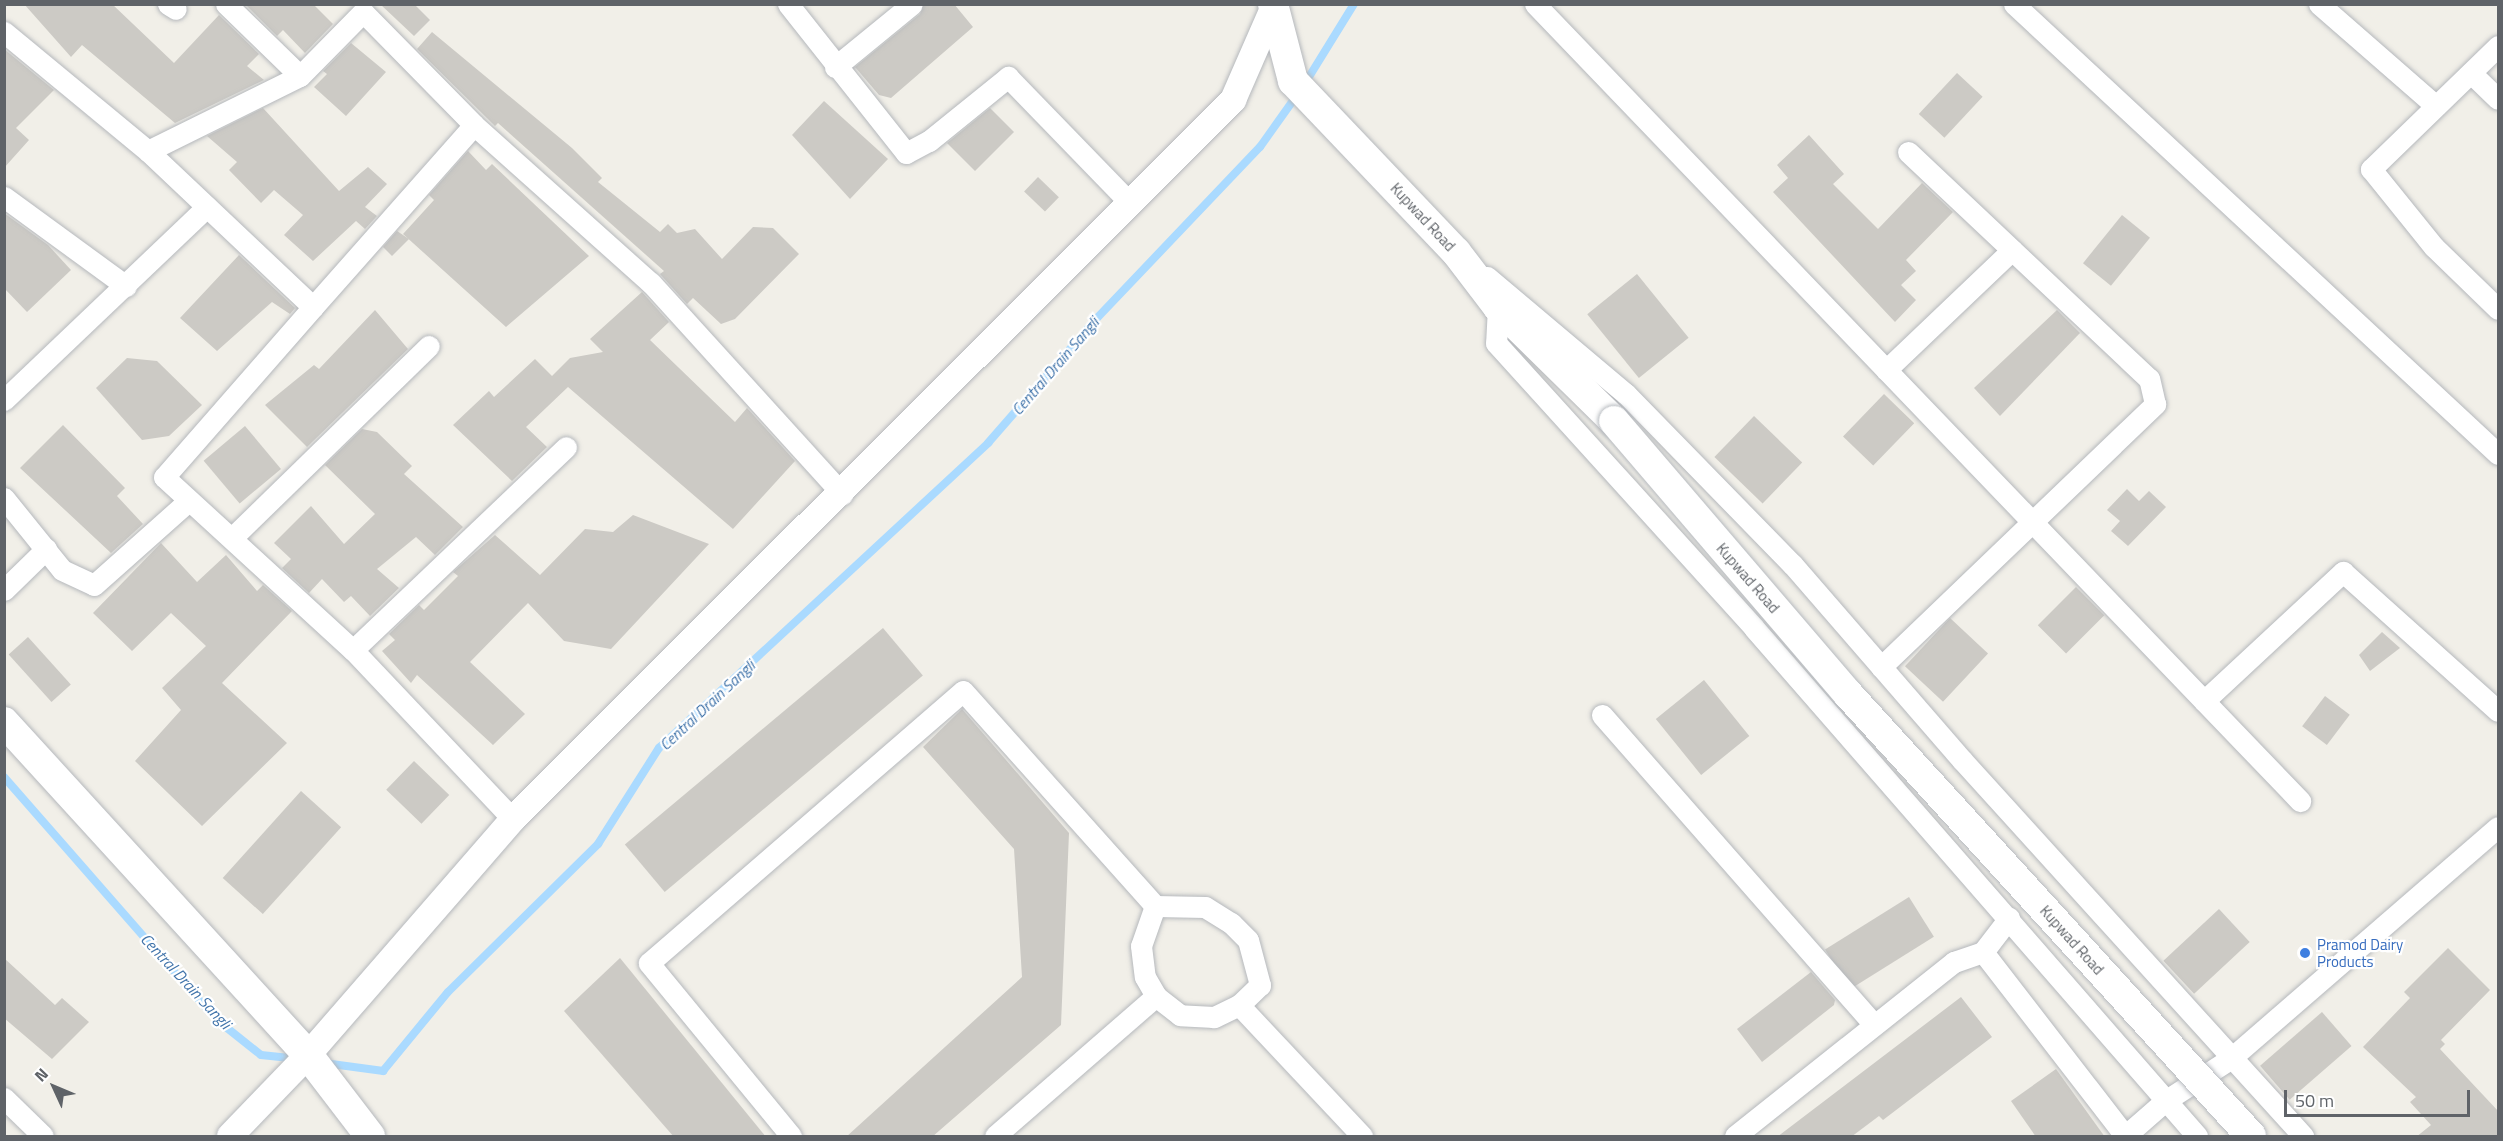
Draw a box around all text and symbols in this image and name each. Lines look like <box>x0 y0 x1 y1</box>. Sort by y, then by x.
street label: Kupwad Road <box>1387 179 1459 255</box>
water label: Central Drain Sangli <box>1007 313 1103 419</box>
street label: Kupwad Road <box>1713 539 1783 617</box>
water label: Central Drain Sangli <box>655 656 759 754</box>
street label: Kupwad Road <box>2036 902 2108 978</box>
water label: Central Drain Sangli <box>137 929 235 1033</box>
place label: Pramod Dairy Products <box>2317 935 2403 970</box>
marker: Pramod Dairy Products <box>2298 946 2312 960</box>
north arrow <box>24 1057 84 1117</box>
text: N <box>29 1062 54 1087</box>
scale bar <box>2287 1078 2473 1116</box>
text: 50 m <box>2295 1087 2334 1114</box>

